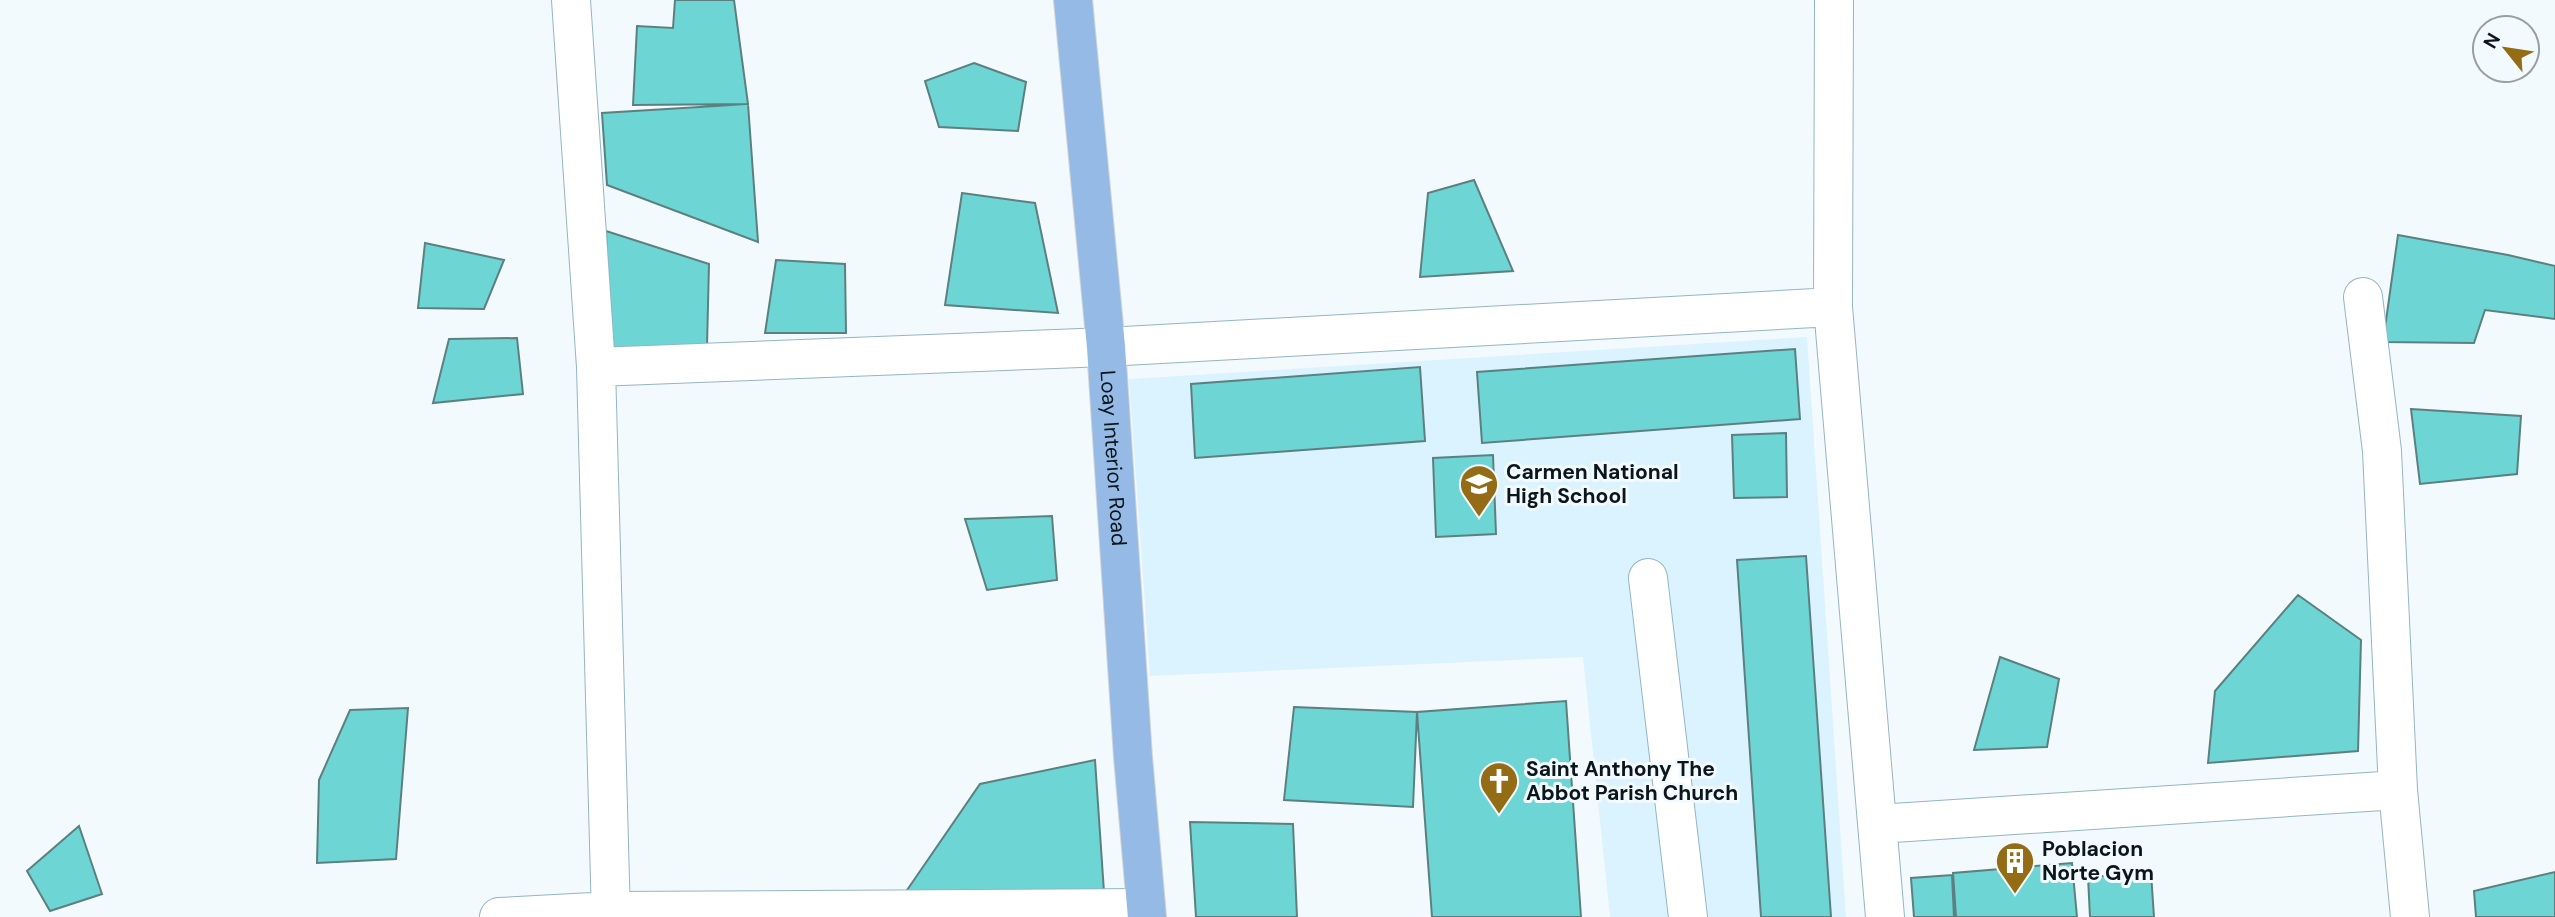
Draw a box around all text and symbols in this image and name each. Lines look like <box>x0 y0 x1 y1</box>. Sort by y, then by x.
north arrow <box>2471 14 2541 84</box>
text: N <box>2477 28 2506 53</box>
street label: Loay Interior Road <box>1094 369 1133 547</box>
place label: Carmen National High School <box>1506 458 1679 510</box>
school or university icon: Carmen National High School <box>1458 463 1500 518</box>
place label: Saint Anthony The Abbot Parish Church <box>1526 755 1738 807</box>
church icon: Saint Anthony The Abbot Parish Church <box>1478 760 1520 815</box>
place label: Poblacion Norte Gym <box>2042 835 2154 887</box>
building icon: Poblacion Norte Gym <box>1994 840 2036 895</box>

